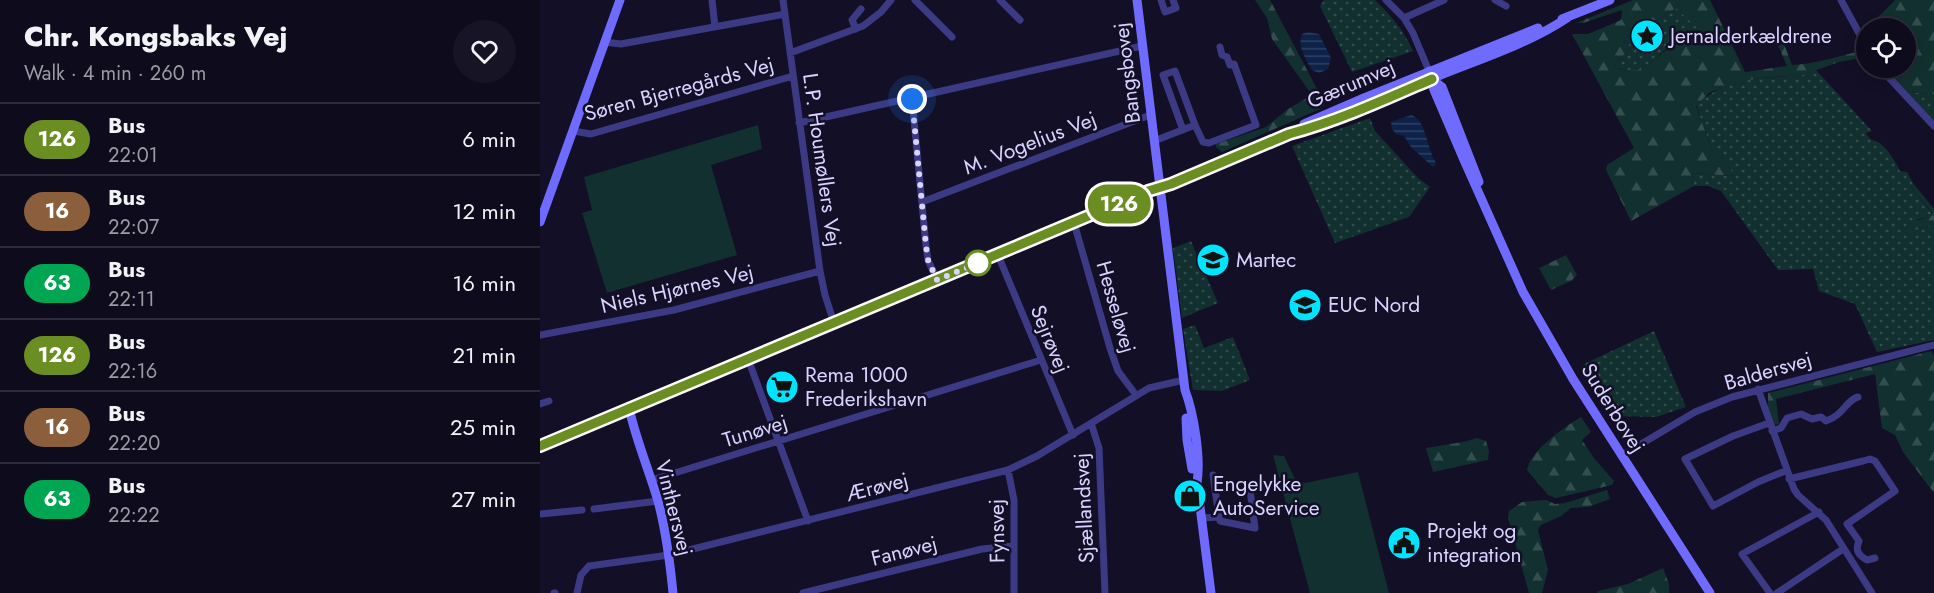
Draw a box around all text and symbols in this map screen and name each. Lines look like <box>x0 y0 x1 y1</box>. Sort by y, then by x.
text: Chr. Kongsbaks Vej <box>24 16 287 57</box>
place icon: Jernalderkældrene <box>1629 18 1665 54</box>
map controls <box>1856 18 1916 78</box>
button: locate <box>1856 18 1916 78</box>
button: heart <box>453 20 516 83</box>
street label: Bangsbovej <box>1106 21 1148 125</box>
place label: Jernalderkældrene <box>1667 21 1832 51</box>
street label: Søren Bjerregårds Vej <box>581 49 777 129</box>
street label: Gærumvej <box>1302 52 1400 116</box>
text: Walk · 4 min · 260 m <box>24 59 206 88</box>
street label: L.P. Houmøllers Vej <box>795 71 849 249</box>
your location <box>897 84 927 114</box>
street label: M. Vogelius Vej <box>959 104 1101 182</box>
text: Bus <box>108 109 145 141</box>
text: 6 min <box>462 123 516 155</box>
text: 126 <box>38 124 76 154</box>
text: 22:01 <box>108 141 158 170</box>
text: Bus <box>108 181 145 213</box>
line badge: 126 <box>1084 184 1154 224</box>
text: 126 <box>1100 189 1138 219</box>
text: 12 min <box>453 195 516 227</box>
text: 16 <box>45 196 69 226</box>
text: 22:07 <box>108 213 159 242</box>
school or university icon: Martec <box>1195 242 1231 278</box>
place label: Martec <box>1236 245 1296 275</box>
unlabelled marker <box>965 250 991 276</box>
text: Bus <box>108 253 145 285</box>
street label: Niels Hjørnes Vej <box>598 257 756 321</box>
street label: Hesseløvej <box>1089 257 1143 357</box>
text: 16 min <box>452 267 516 299</box>
text: 63 <box>43 268 71 298</box>
text: 22:11 <box>108 285 155 314</box>
school or university icon: EUC Nord <box>1287 287 1323 323</box>
place label: EUC Nord <box>1328 290 1420 320</box>
street label: Sejrøvej <box>1023 301 1077 377</box>
text: Bus <box>108 325 145 357</box>
text: 21 min <box>453 339 516 371</box>
text: 126 <box>38 340 76 370</box>
street label: Baldersvej <box>1721 344 1815 398</box>
text: 22:16 <box>108 357 157 386</box>
street label: Suderbovej <box>1574 357 1652 459</box>
place label: Rema 1000 Frederikshavn <box>805 360 927 414</box>
supermarket icon: Rema 1000 Frederikshavn <box>764 369 800 405</box>
text: Bus <box>108 397 145 429</box>
street label: Tunøvej <box>719 407 791 455</box>
text: 25 min <box>450 411 516 443</box>
text: 16 <box>45 412 69 442</box>
text: 22:20 <box>108 429 160 458</box>
street label: Sjællandsvej <box>1066 452 1102 564</box>
street label: Vinthersvej <box>648 457 700 559</box>
street label: Ærøvej <box>843 465 911 509</box>
text: Bus <box>108 469 145 501</box>
place label: Engelykke AutoService <box>1213 469 1320 523</box>
shop icon: Engelykke AutoService <box>1172 478 1208 514</box>
text: 27 min <box>451 483 516 515</box>
text: 63 <box>43 484 71 514</box>
street label: Fynsvej <box>981 499 1013 563</box>
text: 22:22 <box>108 501 160 530</box>
place label: Projekt og integration <box>1427 516 1522 570</box>
public building icon: Projekt og integration <box>1386 525 1422 561</box>
street label: Fanøvej <box>868 528 940 574</box>

